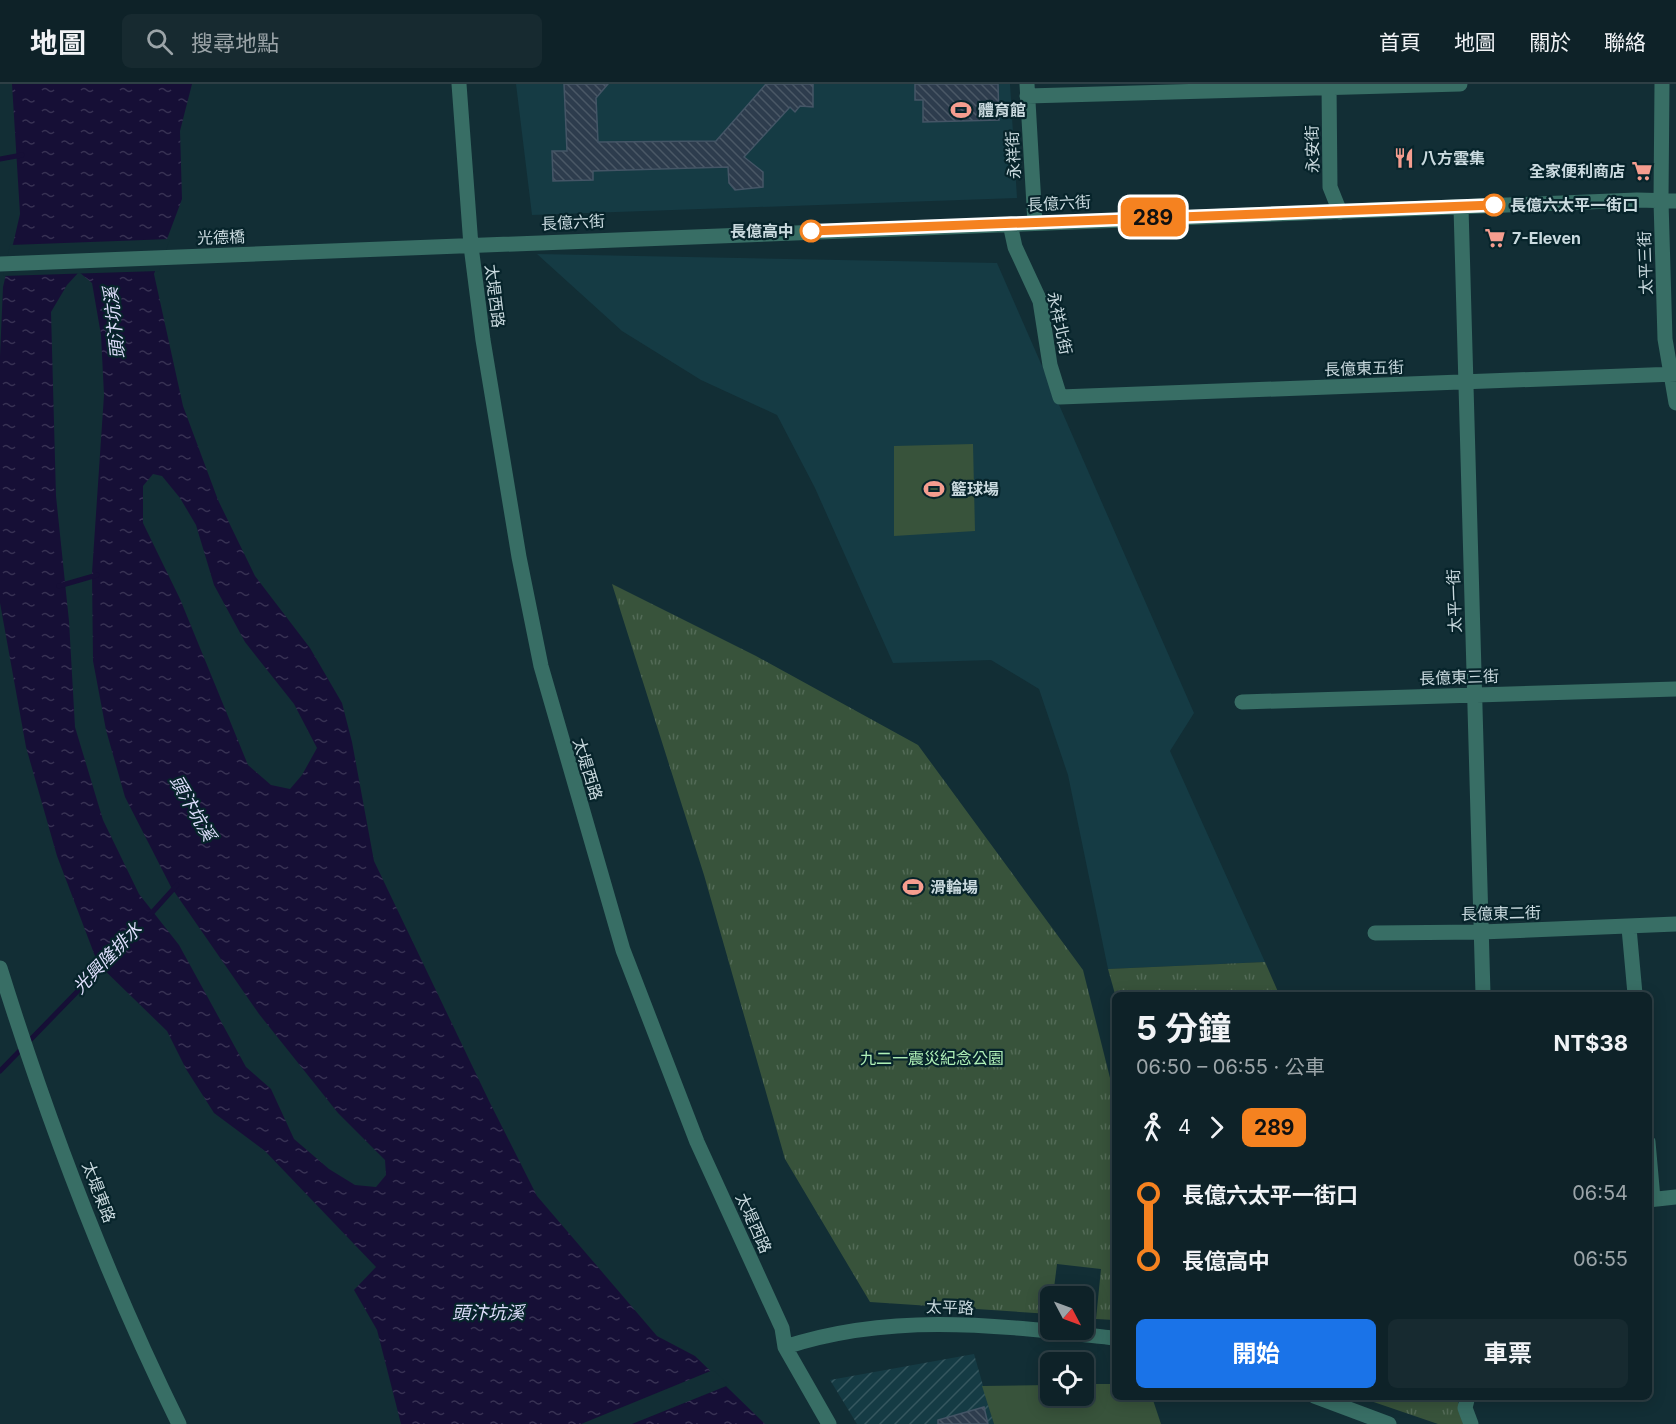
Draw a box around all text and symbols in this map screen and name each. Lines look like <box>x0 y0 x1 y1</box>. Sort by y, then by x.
search box <box>122 14 542 68</box>
icon: search <box>143 25 176 58</box>
text: 地圖 <box>30 26 86 60</box>
text: 搜尋地點 <box>191 30 279 56</box>
text: 首頁 <box>1379 30 1421 55</box>
text: 地圖 <box>1454 30 1496 55</box>
text: 關於 <box>1529 30 1571 55</box>
text: 聯絡 <box>1604 30 1646 55</box>
sports icon: 體育館 <box>949 98 973 122</box>
place label: 體育館 <box>978 100 1026 120</box>
street label: 永安街 <box>1302 125 1322 173</box>
street label: 永祥街 <box>1002 131 1024 179</box>
restaurant icon: 八方雲集 <box>1392 146 1416 170</box>
place label: 八方雲集 <box>1421 148 1485 168</box>
supermarket icon: 全家便利商店 <box>1630 159 1654 183</box>
place label: 全家便利商店 <box>1529 161 1625 181</box>
street label: 長億六街 <box>1027 191 1091 215</box>
marker: 長億六太平一街口 <box>1483 194 1505 216</box>
place label: 長億六太平一街口 <box>1510 195 1638 215</box>
line badge: 289 <box>1118 198 1188 236</box>
text: 289 <box>1133 205 1173 230</box>
street label: 長億六街 <box>541 210 605 234</box>
marker: 長億高中 <box>800 220 822 242</box>
place label: 長億高中 <box>730 221 794 241</box>
street label: 光德橋 <box>197 226 245 248</box>
supermarket icon: 7-Eleven <box>1483 226 1507 250</box>
place label: 7-Eleven <box>1512 228 1581 248</box>
street label: 太平三街 <box>1634 231 1656 295</box>
street label: 太堤西路 <box>481 263 509 329</box>
water label: 頭汴坑溪 <box>99 283 128 360</box>
street label: 永祥北街 <box>1044 290 1076 356</box>
street label: 長億東五街 <box>1324 357 1404 379</box>
sports icon: 籃球場 <box>922 477 946 501</box>
place label: 籃球場 <box>951 479 999 499</box>
street label: 太平一街 <box>1443 569 1465 633</box>
street label: 長億東三街 <box>1419 666 1499 688</box>
street label: 太堤西路 <box>569 735 607 803</box>
water label: 頭汴坑溪 <box>166 772 222 847</box>
sports icon: 滑輪場 <box>901 875 925 899</box>
place label: 滑輪場 <box>930 877 978 897</box>
street label: 長億東二街 <box>1461 902 1541 924</box>
water label: 光興隆排水 <box>68 918 147 998</box>
text: 5 分鐘 <box>1136 1008 1231 1048</box>
text: NT$38 <box>1554 1030 1628 1056</box>
park label: 九二一震災紀念公園 <box>860 1048 1004 1068</box>
text: 06:50 – 06:55 · 公車 <box>1136 1055 1325 1079</box>
icon: walk <box>1136 1111 1169 1144</box>
icon: forward <box>1200 1111 1233 1144</box>
text: 4 <box>1178 1115 1191 1139</box>
text: 289 <box>1254 1115 1294 1140</box>
street label: 太堤東路 <box>78 1159 120 1225</box>
text: 06:54 <box>1572 1181 1628 1205</box>
text: 長億六太平一街口 <box>1182 1182 1358 1208</box>
street label: 太堤西路 <box>732 1190 776 1256</box>
text: 06:55 <box>1573 1247 1628 1271</box>
text: 長億高中 <box>1182 1248 1270 1274</box>
north arrow <box>1040 1286 1094 1340</box>
map controls <box>1040 1286 1094 1406</box>
street label: 太平路 <box>926 1296 974 1318</box>
water label: 頭汴坑溪 <box>452 1302 527 1323</box>
button: 開始 <box>1136 1319 1376 1388</box>
button: 車票 <box>1388 1319 1628 1388</box>
button: locate <box>1040 1352 1094 1406</box>

